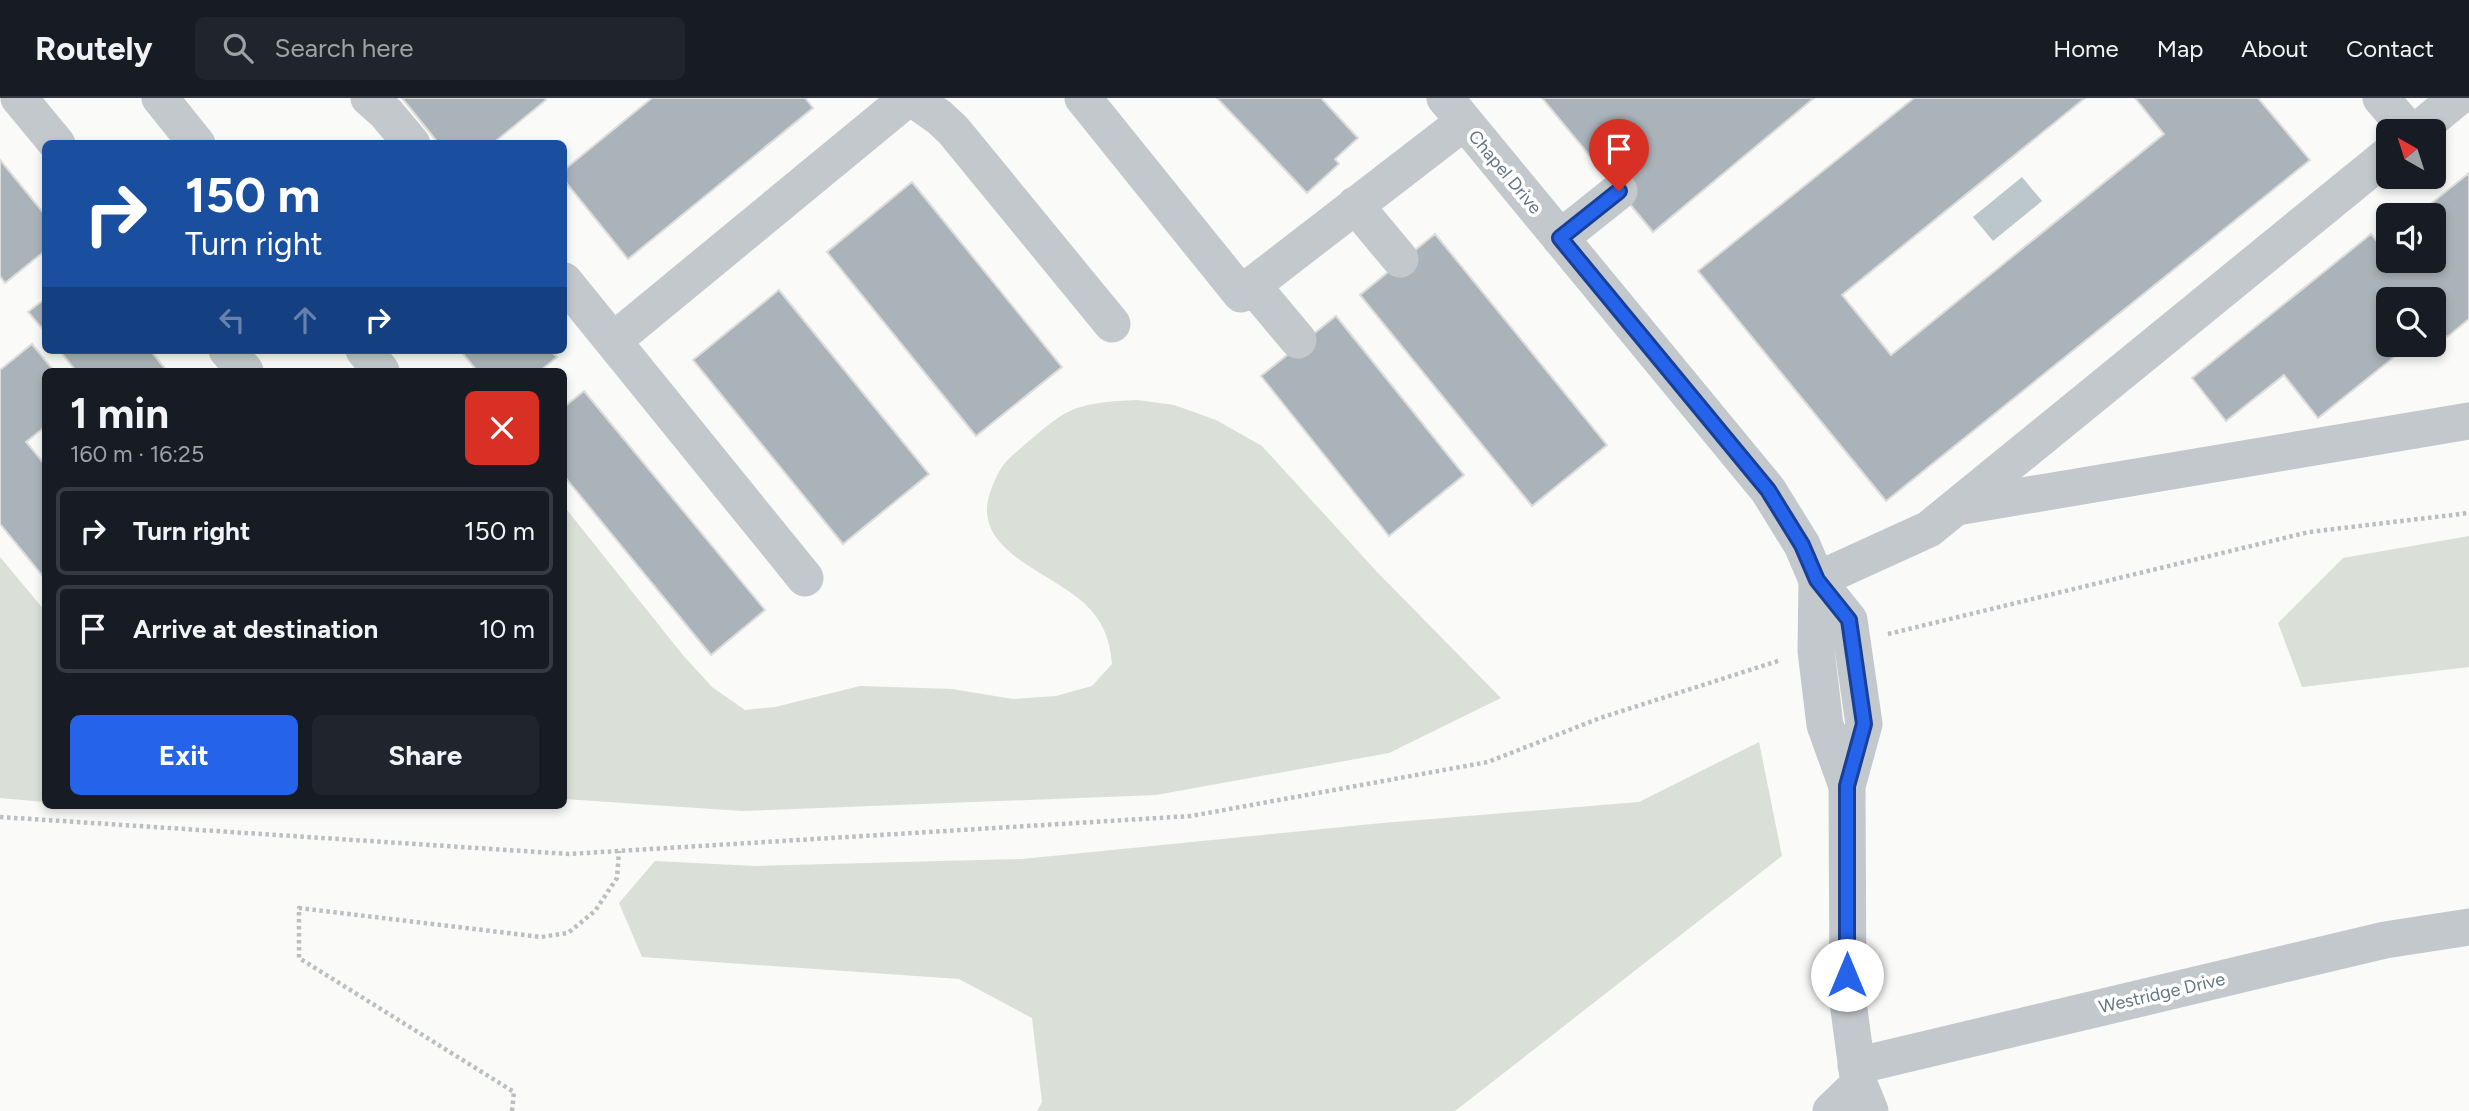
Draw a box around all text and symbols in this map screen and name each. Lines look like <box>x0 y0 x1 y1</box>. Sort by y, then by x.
search box <box>195 17 685 80</box>
text: Routely <box>35 29 153 68</box>
icon: search <box>219 29 257 67</box>
text: Search here <box>275 32 414 64</box>
text: Home <box>2053 34 2119 63</box>
text: Map <box>2157 34 2203 63</box>
text: About <box>2241 34 2308 63</box>
text: Contact <box>2346 34 2434 63</box>
pin <box>1589 119 1649 191</box>
north arrow <box>2376 119 2446 189</box>
map controls <box>2376 119 2446 357</box>
street label: Chapel Drive <box>1464 126 1547 219</box>
icon: arrive <box>1600 130 1638 168</box>
text: 150 m <box>185 165 320 224</box>
icon: right <box>70 168 161 259</box>
button: sound <box>2376 203 2446 273</box>
text: Turn right <box>185 225 323 263</box>
button: search <box>2376 287 2446 357</box>
icon: left <box>213 301 251 339</box>
icon: ahead <box>286 301 324 339</box>
icon: right <box>359 301 397 339</box>
text: 1 min <box>70 388 169 439</box>
button: close <box>465 391 539 465</box>
text: 160 m · 16:25 <box>70 440 204 468</box>
icon: right <box>74 512 112 550</box>
text: Turn right <box>133 515 250 547</box>
text: 150 m <box>464 515 535 547</box>
icon: arrive <box>74 610 112 648</box>
text: Arrive at destination <box>133 613 378 645</box>
text: 10 m <box>479 613 535 645</box>
button: Exit <box>70 715 298 795</box>
button: Share <box>312 715 539 795</box>
position arrow <box>1810 938 1884 1012</box>
street label: Westridge Drive <box>2097 968 2227 1018</box>

